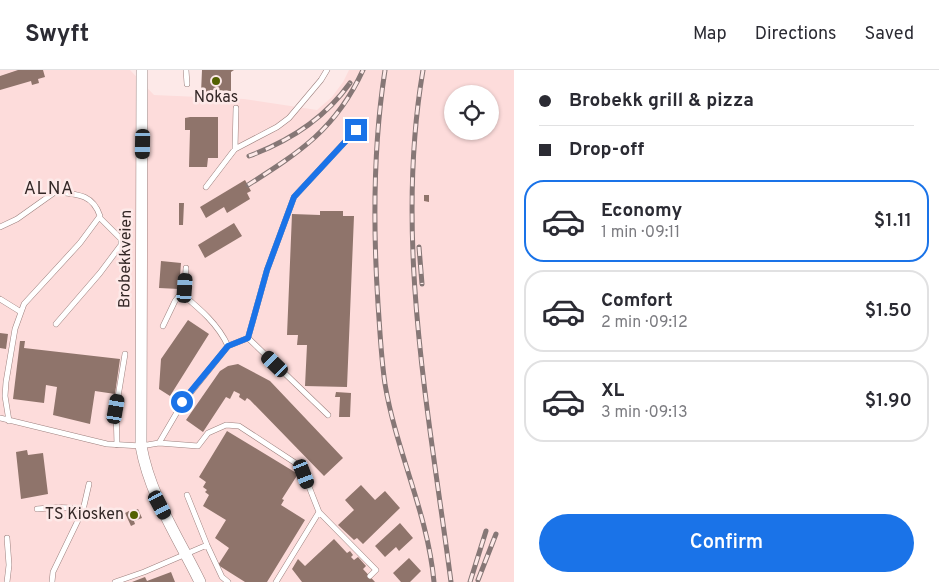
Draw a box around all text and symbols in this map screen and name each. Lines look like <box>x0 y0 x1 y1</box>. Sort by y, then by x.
text: Swyft <box>25 20 89 50</box>
text: Map <box>693 23 727 46</box>
text: Directions <box>755 23 837 46</box>
text: Saved <box>865 23 914 46</box>
marker: Nokas <box>210 75 222 87</box>
map controls <box>444 85 499 140</box>
button: locate <box>444 85 499 140</box>
place label: Nokas <box>194 88 238 108</box>
text: Brobekk grill & pizza <box>569 89 754 113</box>
route end <box>345 119 367 141</box>
car <box>135 129 150 159</box>
text: Drop-off <box>569 138 644 162</box>
district label: ALNA <box>24 178 74 201</box>
icon: car <box>541 199 586 244</box>
text: Economy <box>601 199 682 223</box>
text: $1.11 <box>874 209 912 233</box>
street label: Brobekkveien <box>115 210 137 308</box>
text: 1 min · 09:11 <box>601 223 680 243</box>
car <box>176 273 193 303</box>
icon: car <box>541 289 586 334</box>
text: Comfort <box>601 289 673 313</box>
text: $1.50 <box>865 299 912 323</box>
text: 2 min · 09:12 <box>601 313 688 333</box>
car <box>258 348 291 380</box>
icon: car <box>541 379 586 424</box>
text: XL <box>601 379 624 403</box>
text: $1.90 <box>865 389 912 413</box>
route start <box>171 391 193 413</box>
car <box>106 393 125 425</box>
text: 3 min · 09:13 <box>601 403 688 423</box>
car <box>291 457 316 491</box>
car <box>146 488 173 522</box>
place label: TS Kiosken <box>45 505 124 525</box>
marker: TS Kiosken <box>128 509 140 521</box>
button: Confirm <box>539 514 914 572</box>

